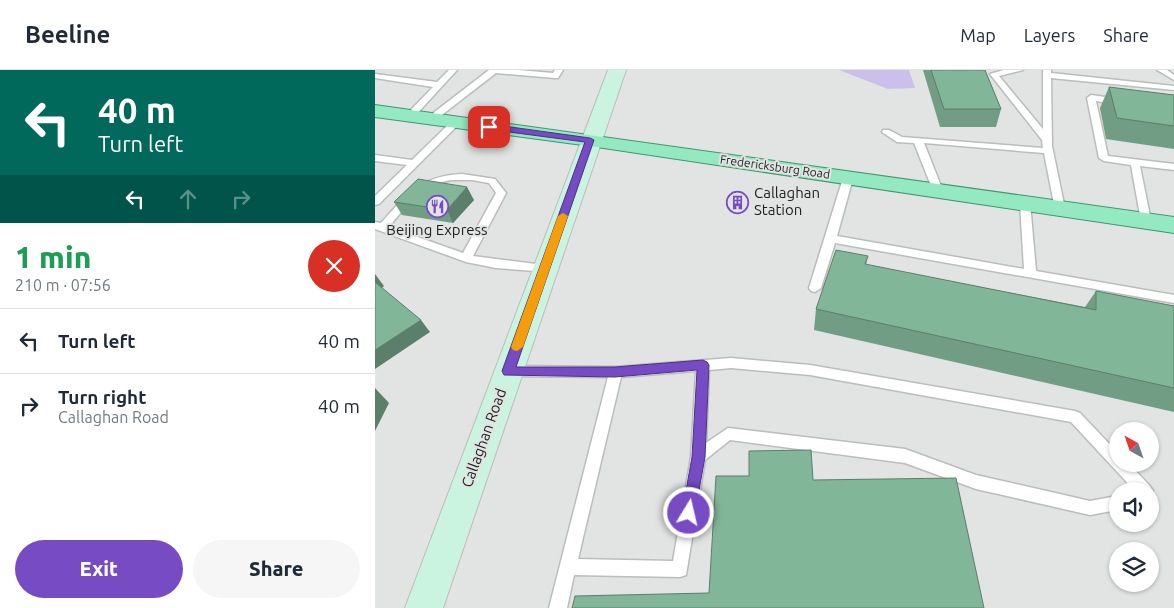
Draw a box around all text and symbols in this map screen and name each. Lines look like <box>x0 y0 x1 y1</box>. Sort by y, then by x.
text: Beeline <box>25 21 110 48</box>
text: Map <box>960 25 996 45</box>
text: Layers <box>1024 25 1075 45</box>
text: Share <box>1103 25 1149 45</box>
icon: left <box>15 90 80 155</box>
text: 40 m <box>98 90 176 130</box>
pin <box>468 106 510 148</box>
icon: arrive <box>475 113 503 141</box>
text: Turn left <box>98 131 183 156</box>
street label: Fredericksburg Road <box>719 152 831 181</box>
place label: Callaghan Station <box>754 184 820 218</box>
icon: left <box>121 185 149 213</box>
icon: ahead <box>174 185 202 213</box>
icon: right <box>227 185 255 213</box>
building icon: Callaghan Station <box>726 190 750 214</box>
restaurant icon: Beijing Express <box>425 195 449 219</box>
place label: Beijing Express <box>386 221 488 238</box>
text: 1 min <box>15 240 91 274</box>
button: close <box>308 240 360 292</box>
text: 210 m · 07:56 <box>15 276 111 294</box>
icon: left <box>15 327 43 355</box>
text: Turn left <box>58 330 136 352</box>
text: 40 m <box>318 330 360 352</box>
text: Turn right <box>58 386 146 408</box>
street label: Callaghan Road <box>458 386 509 490</box>
icon: right <box>15 392 43 420</box>
text: 40 m <box>318 395 360 417</box>
text: Callaghan Road <box>58 408 169 426</box>
north arrow <box>1109 422 1159 472</box>
map controls <box>1109 422 1159 592</box>
button: sound <box>1109 482 1159 532</box>
position arrow <box>662 486 714 538</box>
button: Exit <box>15 540 183 598</box>
button: Share <box>193 540 360 598</box>
button: layers <box>1109 542 1159 592</box>

